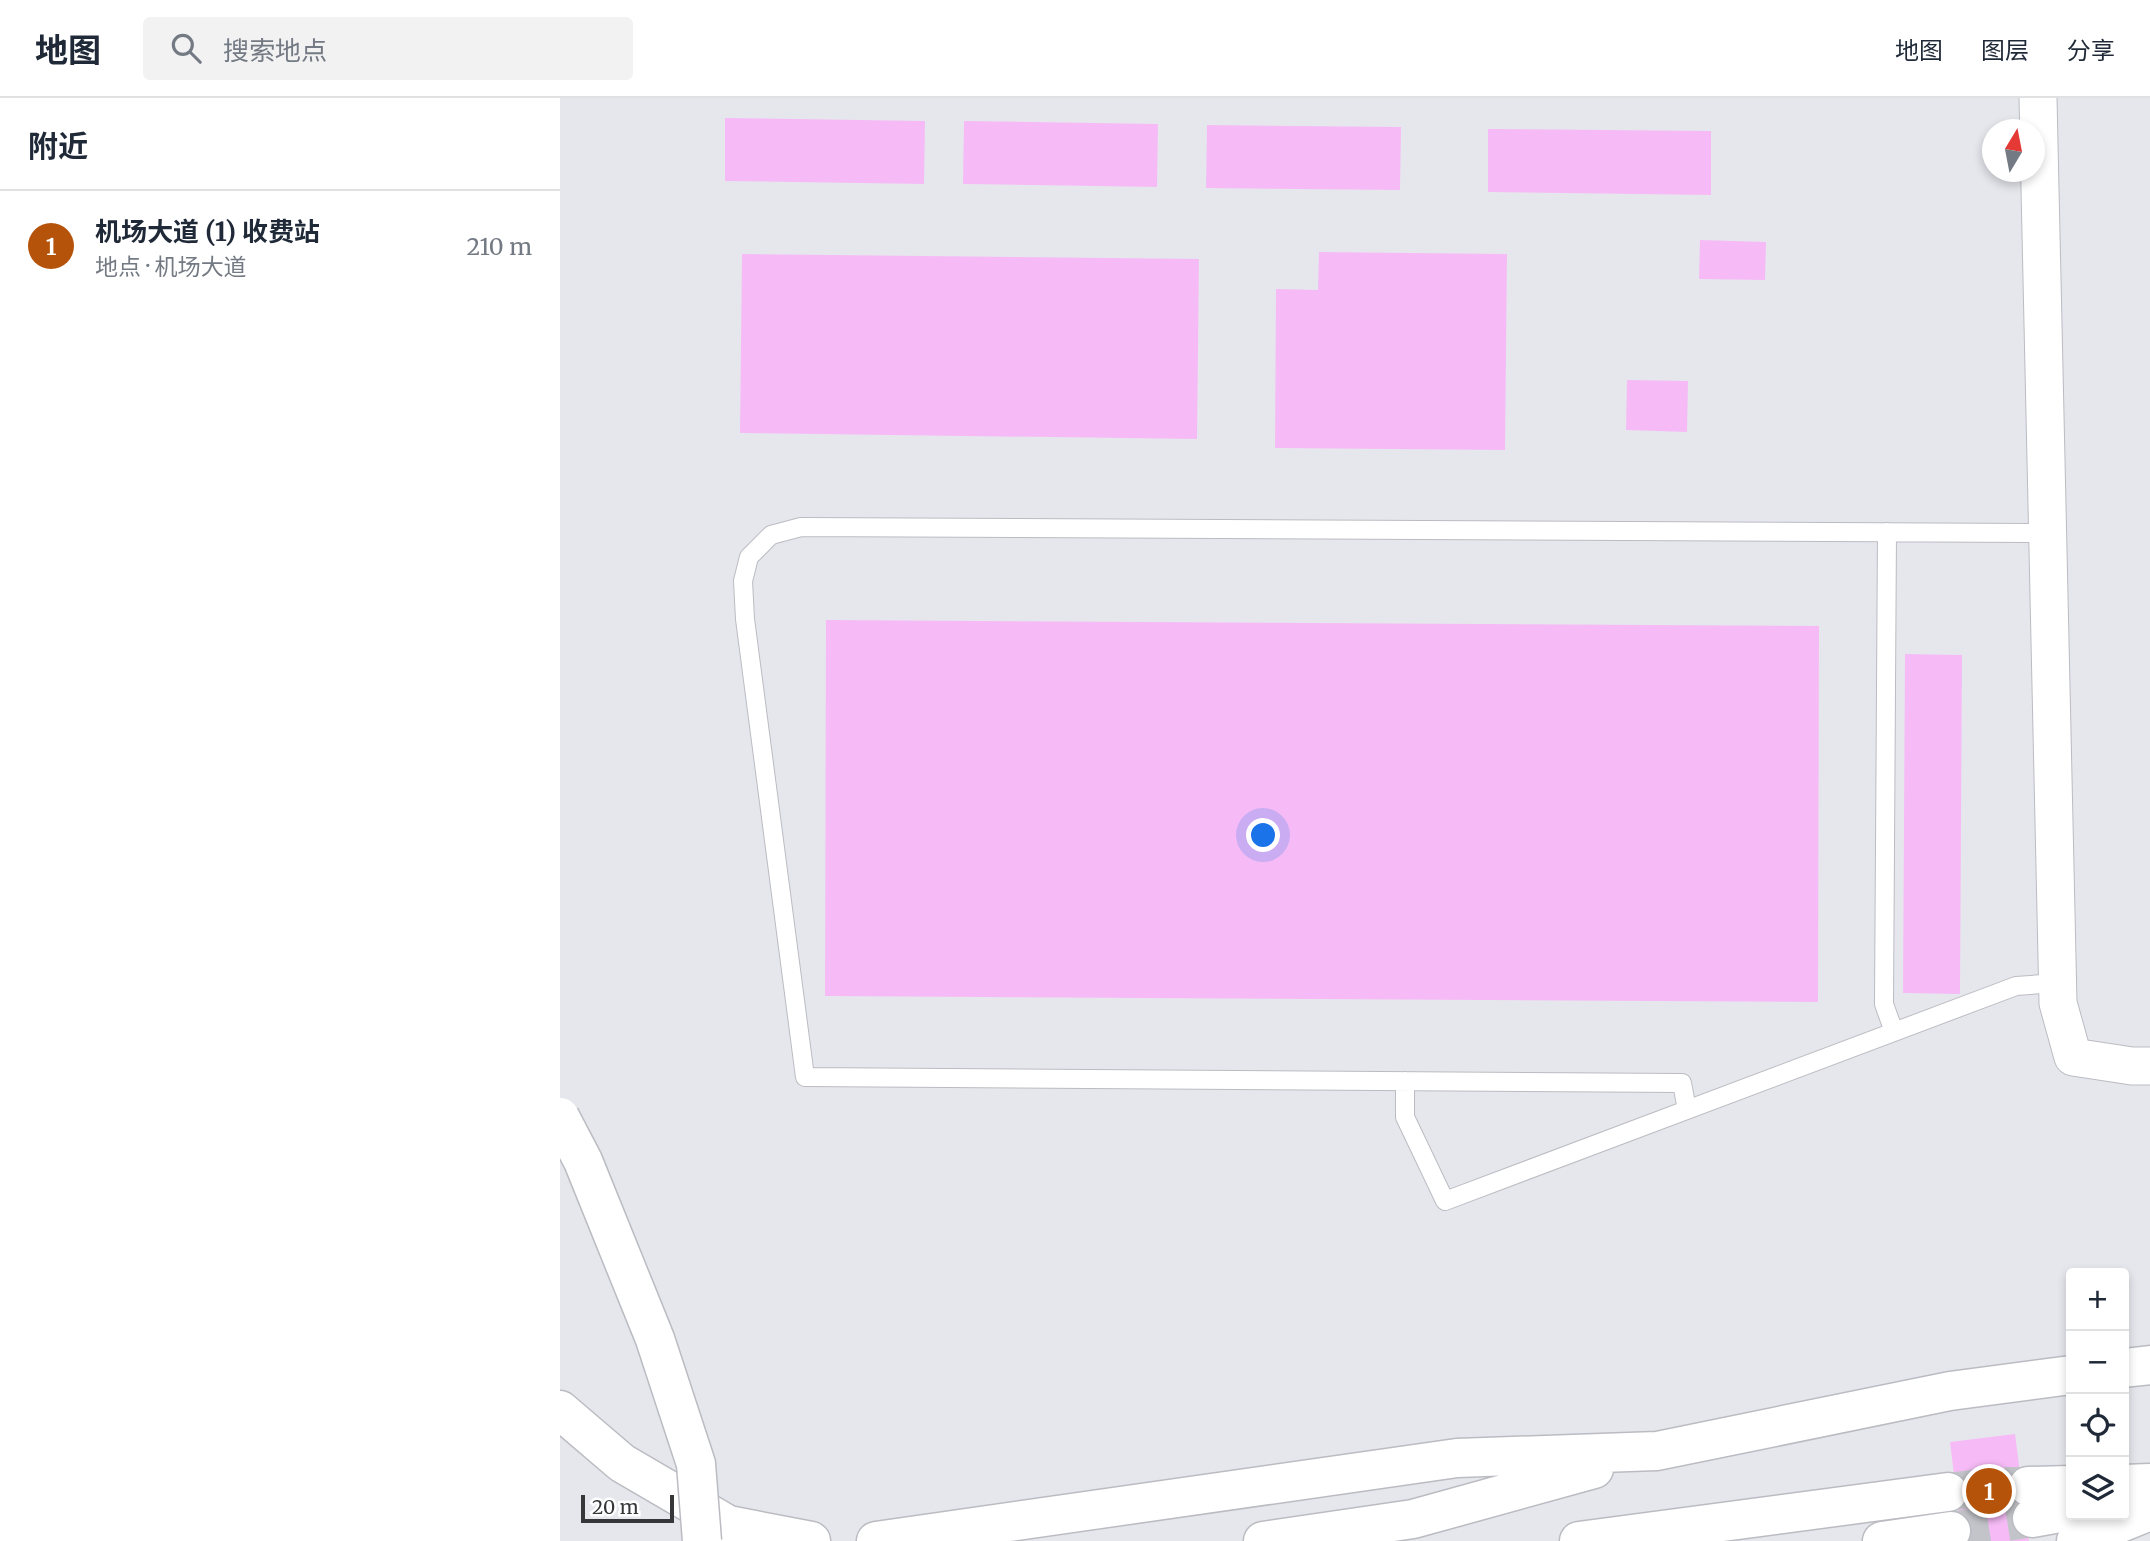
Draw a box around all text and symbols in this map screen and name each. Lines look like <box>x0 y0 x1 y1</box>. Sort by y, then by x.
search box <box>143 17 633 80</box>
icon: search <box>167 29 205 67</box>
text: 地图 <box>35 30 101 71</box>
text: 搜索地点 <box>223 34 327 67</box>
text: 地图 <box>1895 35 1943 66</box>
text: 图层 <box>1981 35 2029 66</box>
text: 分享 <box>2067 35 2115 66</box>
north arrow <box>1982 119 2045 182</box>
text: 附近 <box>28 127 88 165</box>
text: 机场大道 (1) 收费站 <box>95 215 320 248</box>
text: 1 <box>46 232 56 261</box>
text: 210 m <box>467 232 532 261</box>
text: 地点 · 机场大道 <box>95 252 247 281</box>
your location <box>1246 818 1280 852</box>
map controls <box>2066 1268 2129 1520</box>
button: + <box>2066 1268 2129 1331</box>
button: − <box>2066 1331 2129 1394</box>
button: locate <box>2066 1394 2129 1457</box>
button: layers <box>2066 1457 2129 1520</box>
pin: 1 <box>1966 1465 2012 1517</box>
scale bar <box>581 1492 674 1524</box>
text: 20 m <box>592 1495 639 1519</box>

